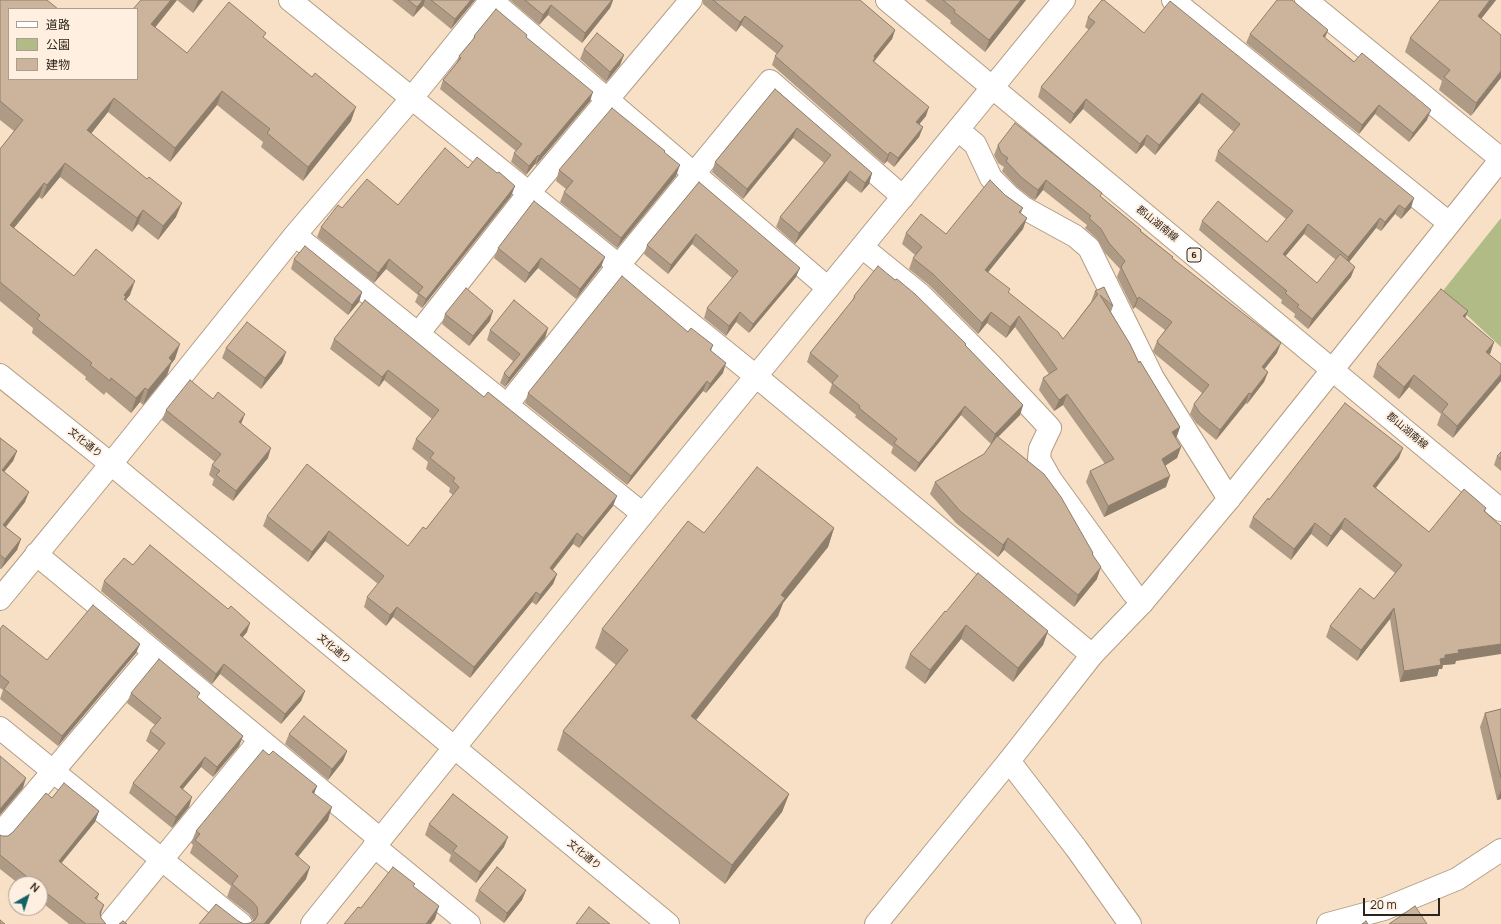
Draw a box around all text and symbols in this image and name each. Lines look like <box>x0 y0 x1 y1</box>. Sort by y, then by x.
legend <box>8 8 138 80</box>
text: 道路 <box>46 16 70 33</box>
text: 公園 <box>46 36 70 53</box>
text: 建物 <box>46 56 70 73</box>
street label: 郡山湖南線 <box>1134 204 1180 244</box>
road number: 6 <box>1187 248 1201 262</box>
street label: 郡山湖南線 <box>1384 410 1430 452</box>
street label: 文化通り <box>66 426 104 460</box>
street label: 文化通り <box>315 632 353 666</box>
street label: 文化通り <box>565 838 603 872</box>
north arrow <box>8 876 48 916</box>
text: N <box>27 879 43 895</box>
scale bar <box>1365 890 1442 916</box>
text: 20 m <box>1370 896 1397 913</box>

